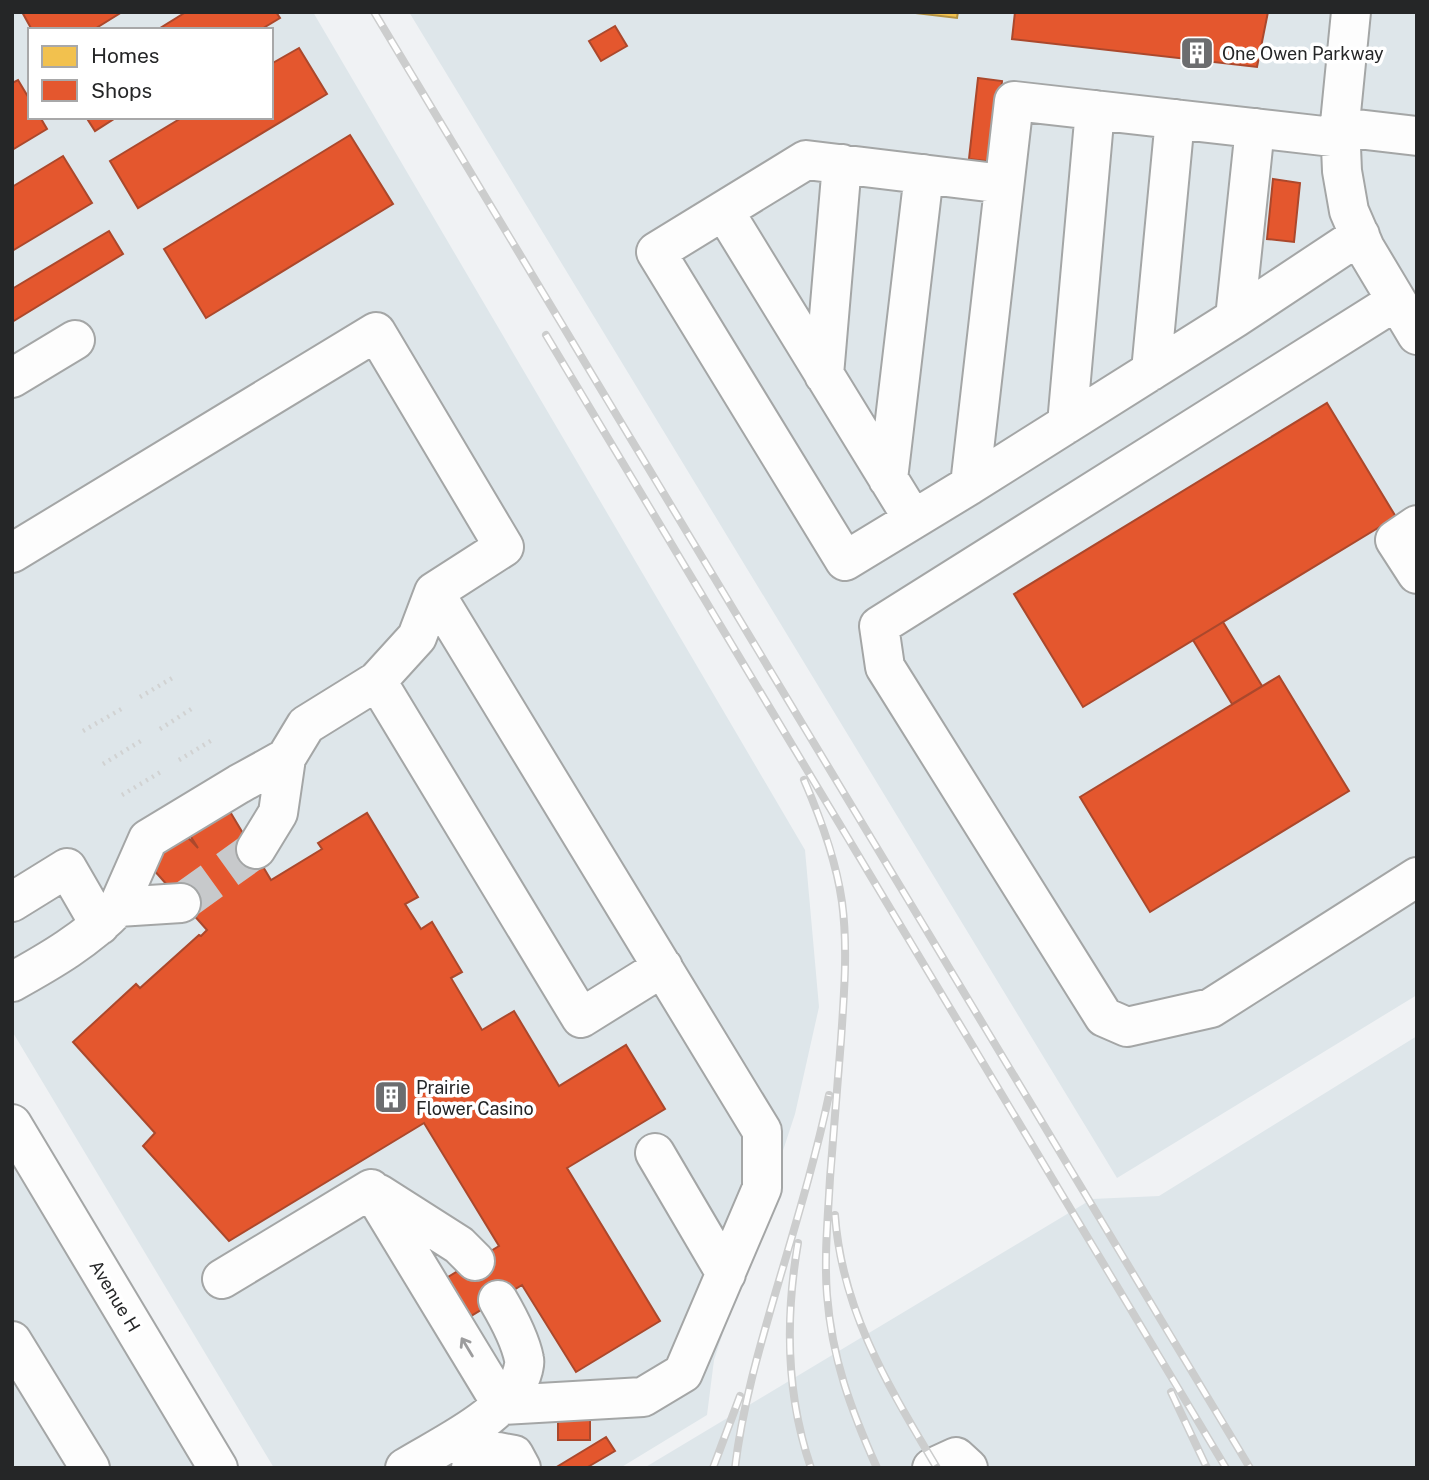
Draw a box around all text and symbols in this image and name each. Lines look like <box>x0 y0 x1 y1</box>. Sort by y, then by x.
legend <box>28 28 273 119</box>
building icon: One Owen Parkway <box>1178 34 1216 72</box>
text: Homes <box>91 43 159 68</box>
place label: One Owen Parkway <box>1222 43 1384 64</box>
text: Shops <box>91 78 152 103</box>
place label: Prairie Flower Casino <box>416 1077 534 1119</box>
building icon: Prairie Flower Casino <box>372 1078 410 1116</box>
street label: Avenue H <box>85 1256 145 1336</box>
one-way arrow <box>460 1337 474 1357</box>

